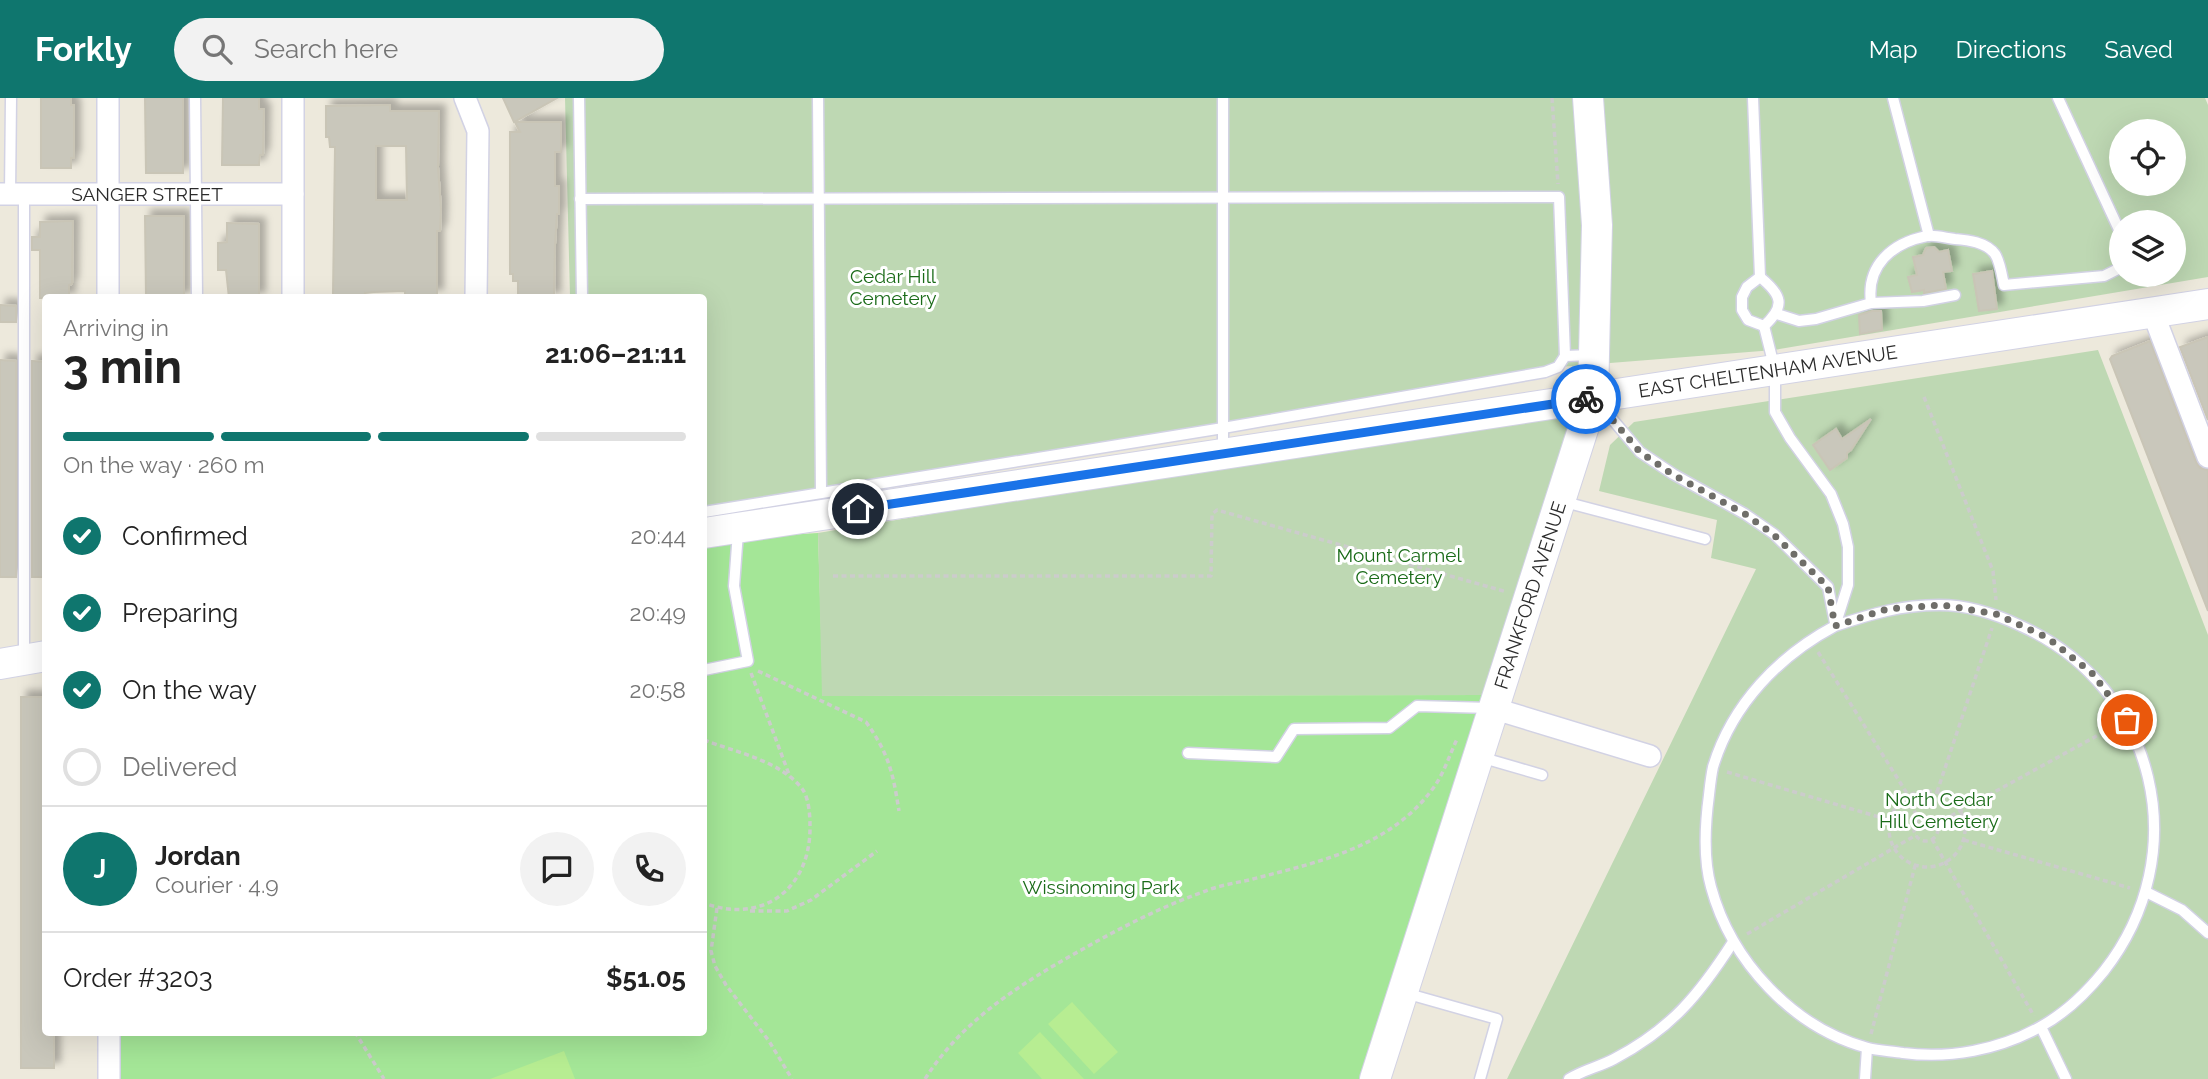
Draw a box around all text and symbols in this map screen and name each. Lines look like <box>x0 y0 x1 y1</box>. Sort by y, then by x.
search box <box>174 18 664 81</box>
text: Forkly <box>35 30 132 69</box>
icon: search <box>198 30 236 68</box>
text: Search here <box>254 34 398 64</box>
text: Map <box>1869 35 1918 64</box>
text: Directions <box>1956 35 2066 64</box>
text: Saved <box>2104 35 2173 64</box>
map controls <box>2109 119 2186 287</box>
button: locate <box>2109 119 2186 196</box>
street label: SANGER STREET <box>71 183 223 205</box>
button: layers <box>2109 210 2186 287</box>
park label: Cedar Hill Cemetery <box>849 265 937 309</box>
text: Arriving in <box>63 314 169 341</box>
text: 21:06–21:11 <box>545 339 686 369</box>
text: 3 min <box>63 340 182 394</box>
street label: EAST CHELTENHAM AVENUE <box>1637 340 1899 402</box>
courier <box>1551 364 1621 434</box>
icon: bike <box>1567 380 1605 418</box>
text: On the way · 260 m <box>63 451 265 478</box>
pin <box>828 479 888 539</box>
icon: home <box>839 490 877 528</box>
street label: FRANKFORD AVENUE <box>1490 499 1570 692</box>
icon: check <box>63 517 101 555</box>
text: Confirmed <box>122 521 248 551</box>
text: 20:44 <box>631 522 686 549</box>
park label: Mount Carmel Cemetery <box>1336 544 1462 588</box>
icon: check <box>63 594 101 632</box>
text: Preparing <box>122 598 238 628</box>
text: 20:49 <box>630 599 686 626</box>
icon: check <box>63 671 101 709</box>
text: On the way <box>122 675 257 705</box>
text: 20:58 <box>629 676 686 703</box>
pin <box>2097 690 2157 750</box>
icon: bag <box>2108 701 2146 739</box>
text: Delivered <box>122 752 237 782</box>
park label: North Cedar Hill Cemetery <box>1879 788 1999 832</box>
button: chat <box>520 832 594 906</box>
button: phone <box>612 832 686 906</box>
text: Jordan <box>155 841 241 871</box>
text: J <box>94 854 106 884</box>
text: Courier · 4.9 <box>155 871 279 898</box>
park label: Wissinoming Park <box>1023 876 1179 898</box>
text: Order #3203 <box>63 963 213 993</box>
text: $51.05 <box>606 963 686 993</box>

